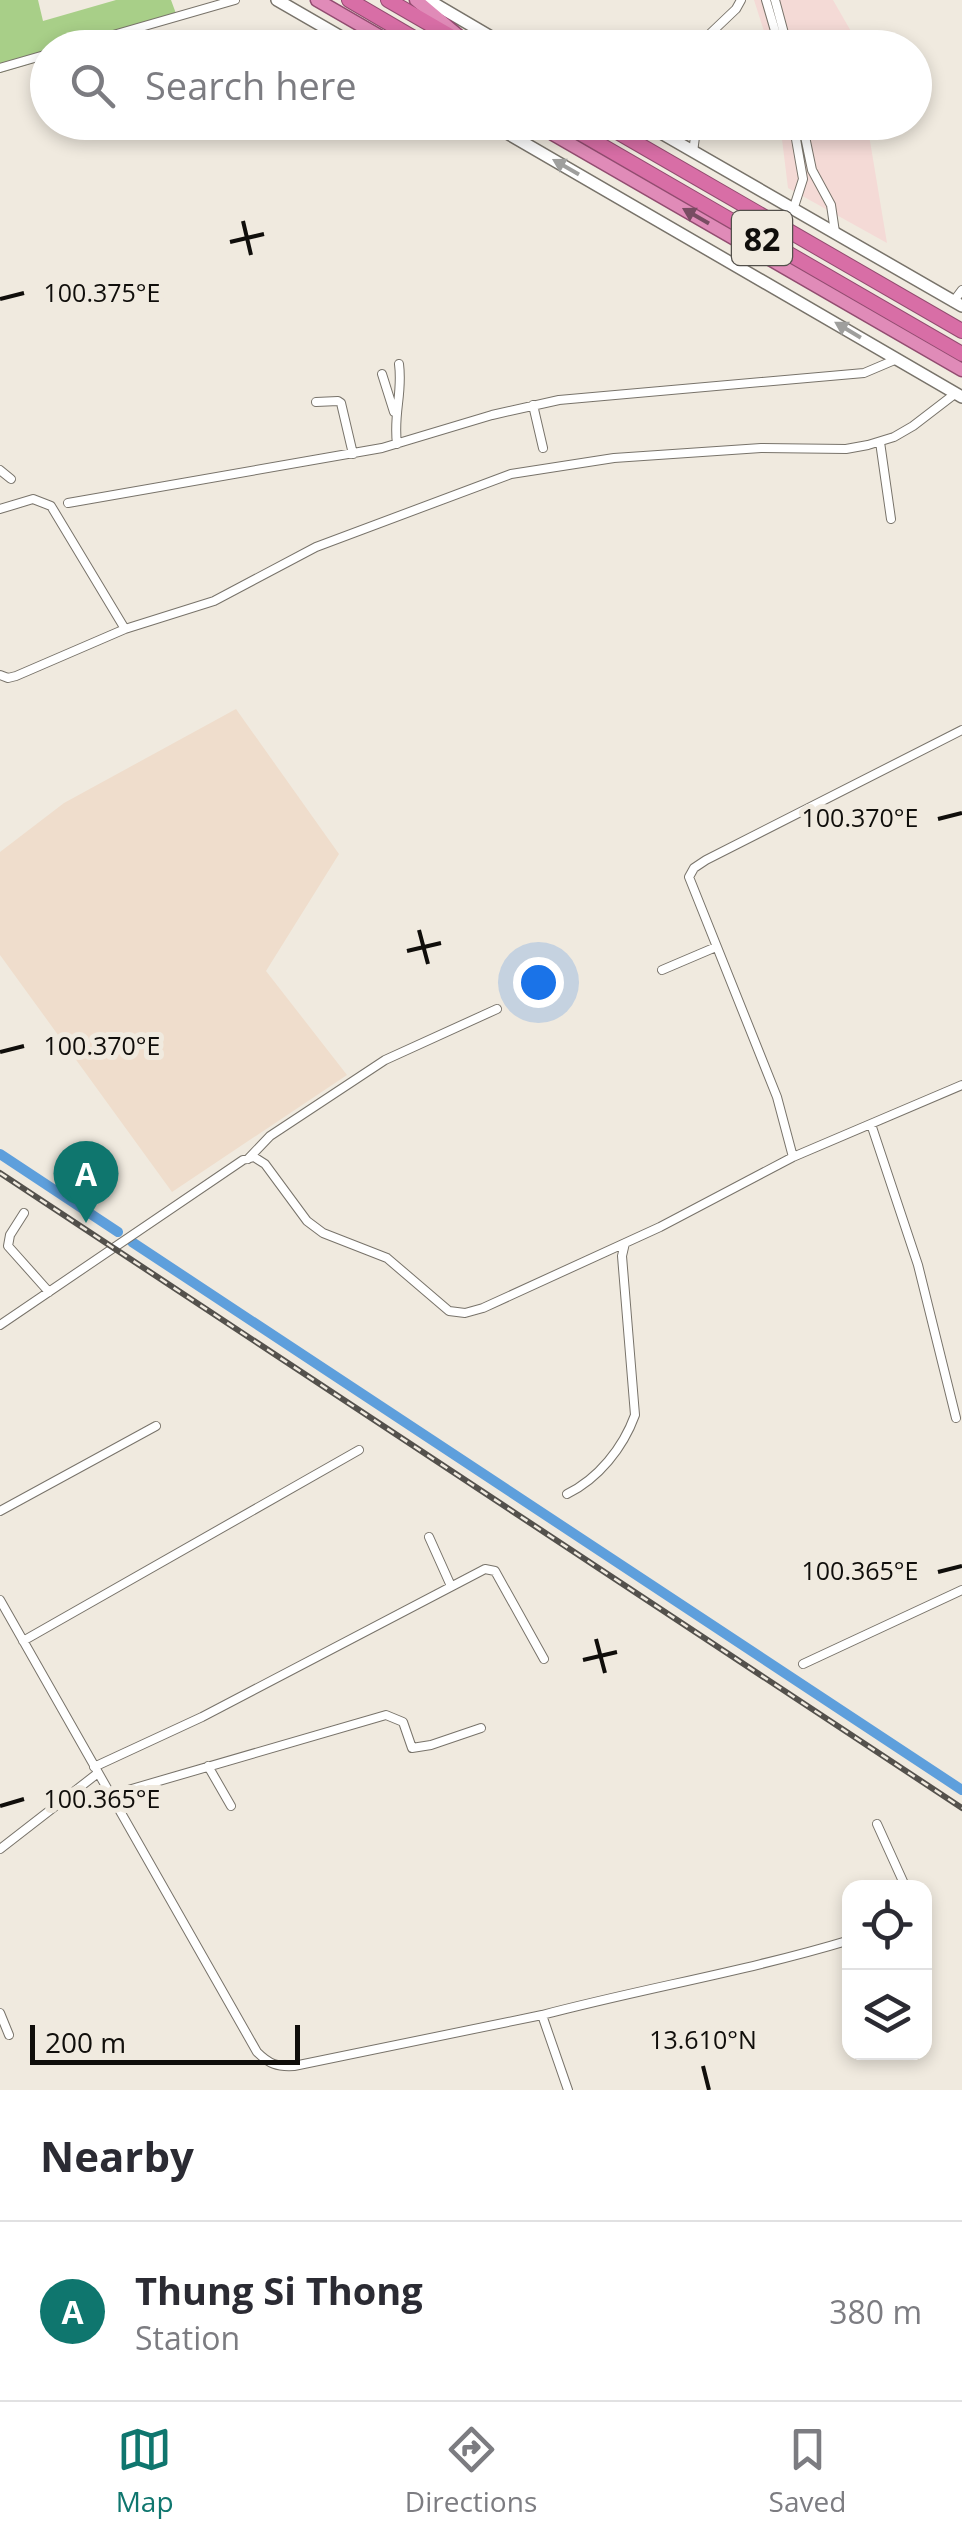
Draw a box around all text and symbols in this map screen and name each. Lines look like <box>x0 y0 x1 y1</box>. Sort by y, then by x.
search box <box>30 30 932 140</box>
icon: search <box>65 58 120 113</box>
text: Search here <box>145 59 357 111</box>
one-way arrow <box>552 159 580 177</box>
one-way arrow <box>681 208 710 225</box>
road number: 82 <box>732 211 792 265</box>
text: 100.375°E <box>44 275 160 309</box>
one-way arrow <box>834 322 862 339</box>
text: 100.370°E <box>802 800 918 834</box>
your location <box>513 957 564 1008</box>
text: 100.370°E <box>44 1028 160 1062</box>
pin: A <box>54 1140 118 1223</box>
text: 100.365°E <box>802 1553 918 1587</box>
text: 100.365°E <box>44 1781 160 1815</box>
map controls <box>842 1880 932 2060</box>
button: locate <box>842 1880 932 1970</box>
button: layers <box>842 1970 932 2060</box>
scale bar <box>30 2020 300 2064</box>
text: 13.610°N <box>649 2022 757 2056</box>
text: 200 m <box>45 2023 126 2061</box>
text: Nearby <box>40 2127 194 2184</box>
text: Thung Si Thong <box>135 2264 423 2316</box>
text: A <box>61 2290 84 2333</box>
text: 380 m <box>829 2290 922 2333</box>
text: Station <box>135 2316 240 2359</box>
tab: Map <box>116 2422 174 2520</box>
tab: Directions <box>405 2422 537 2520</box>
tab: Saved <box>769 2422 846 2520</box>

